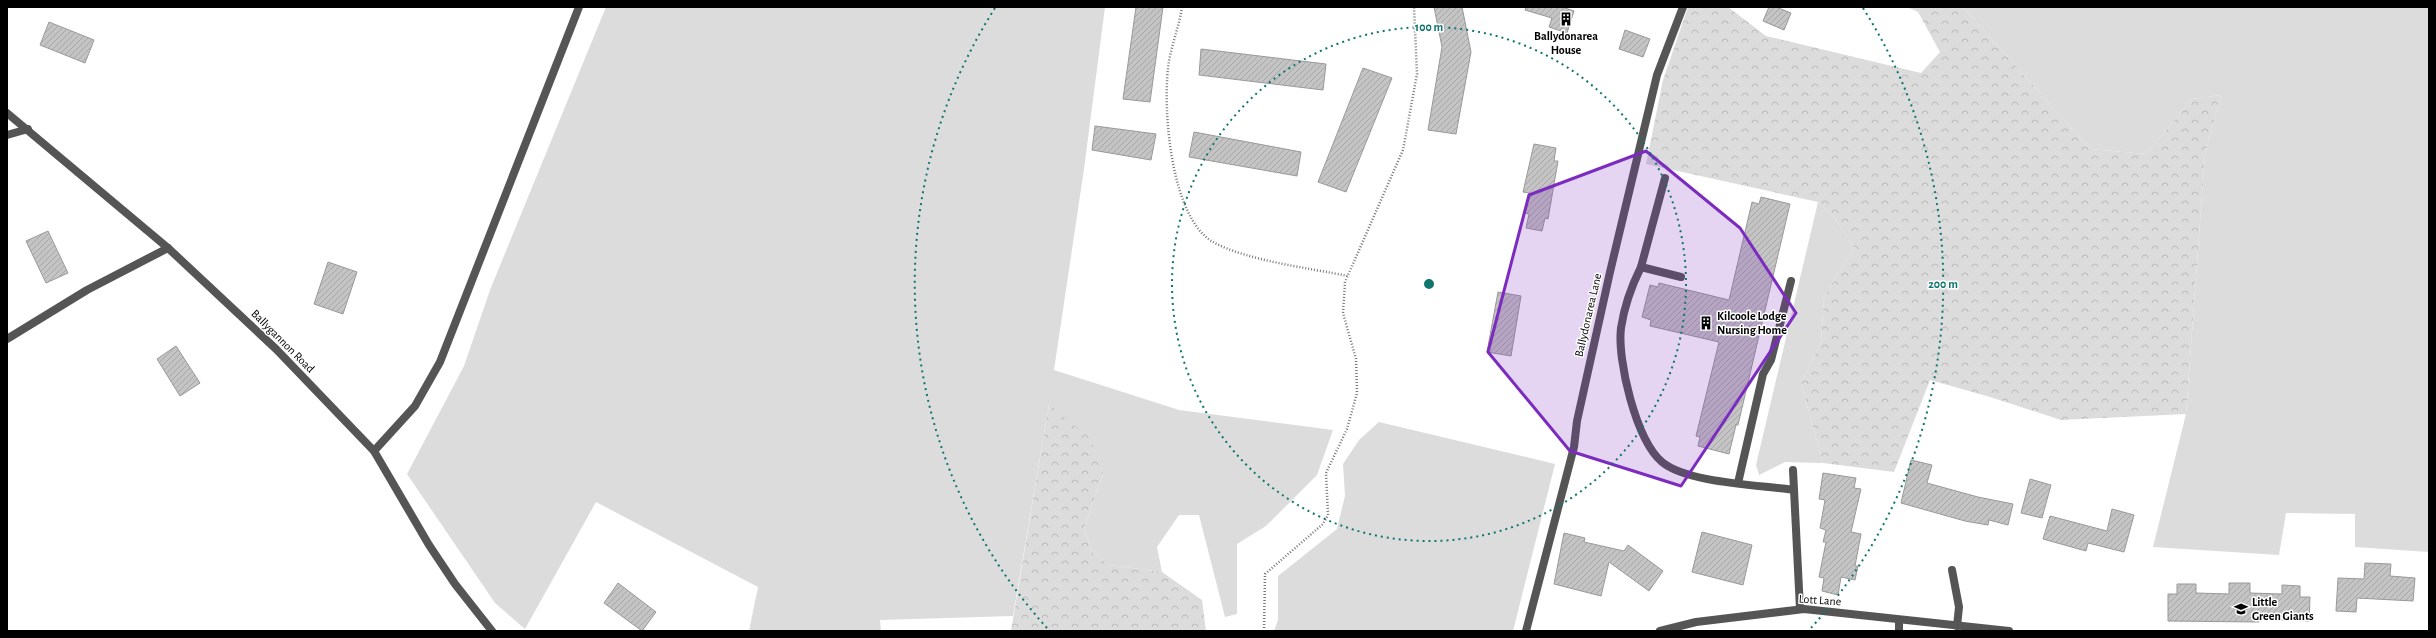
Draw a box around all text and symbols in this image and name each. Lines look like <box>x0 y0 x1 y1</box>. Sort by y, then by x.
building icon: Ballydonarea House <box>1558 11 1574 27</box>
text: 100 m <box>1415 21 1443 33</box>
place label: Ballydonarea House <box>1534 30 1598 56</box>
street label: Ballydonarea Lane <box>1573 272 1604 358</box>
centre of rings <box>1422 277 1436 291</box>
text: 200 m <box>1928 278 1958 290</box>
street label: Ballygannon Road <box>248 307 317 376</box>
place label: Kilcoole Lodge Nursing Home <box>1717 310 1787 336</box>
building icon: Kilcoole Lodge Nursing Home <box>1698 315 1714 331</box>
street label: Lott Lane <box>1798 593 1842 607</box>
place label: Little Green Giants <box>2252 596 2314 622</box>
school or university icon: Little Green Giants <box>2233 601 2249 617</box>

